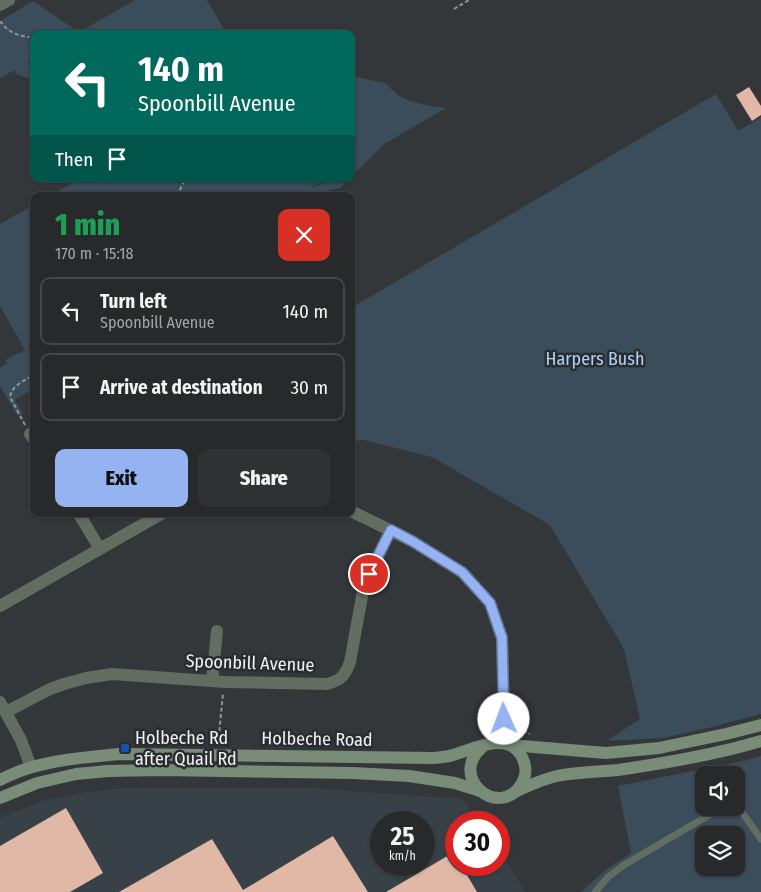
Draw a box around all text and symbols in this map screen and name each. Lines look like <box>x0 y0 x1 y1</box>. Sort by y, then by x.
text: 140 m <box>138 48 224 90</box>
icon: left <box>55 50 120 115</box>
text: Spoonbill Avenue <box>138 90 296 117</box>
icon: arrive <box>103 145 131 173</box>
text: Then <box>55 148 93 171</box>
text: 1 min <box>55 207 120 243</box>
button: close <box>278 209 330 261</box>
text: 170 m · 15:18 <box>55 244 133 263</box>
text: Turn left <box>100 290 167 313</box>
icon: left <box>57 297 85 325</box>
text: 140 m <box>282 300 328 323</box>
text: Spoonbill Avenue <box>100 313 215 332</box>
park label: Harpers Bush <box>546 348 644 370</box>
icon: arrive <box>57 373 85 401</box>
text: Arrive at destination <box>100 376 263 399</box>
text: 30 m <box>290 376 328 399</box>
button: Exit <box>55 449 188 507</box>
button: Share <box>198 449 330 507</box>
pin <box>348 553 390 595</box>
icon: arrive <box>355 560 383 588</box>
street label: Spoonbill Avenue <box>185 650 315 676</box>
position arrow <box>477 692 529 744</box>
place label: Holbeche Rd after Quail Rd <box>135 727 237 770</box>
street label: Holbeche Road <box>261 727 373 751</box>
marker: Holbeche Rd after Quail Rd <box>119 742 131 754</box>
map controls <box>695 766 745 876</box>
button: sound <box>695 766 745 816</box>
speed limit sign: 30 <box>445 811 510 876</box>
text: 25 <box>391 822 414 852</box>
button: layers <box>695 826 745 876</box>
text: km/h <box>389 849 416 863</box>

